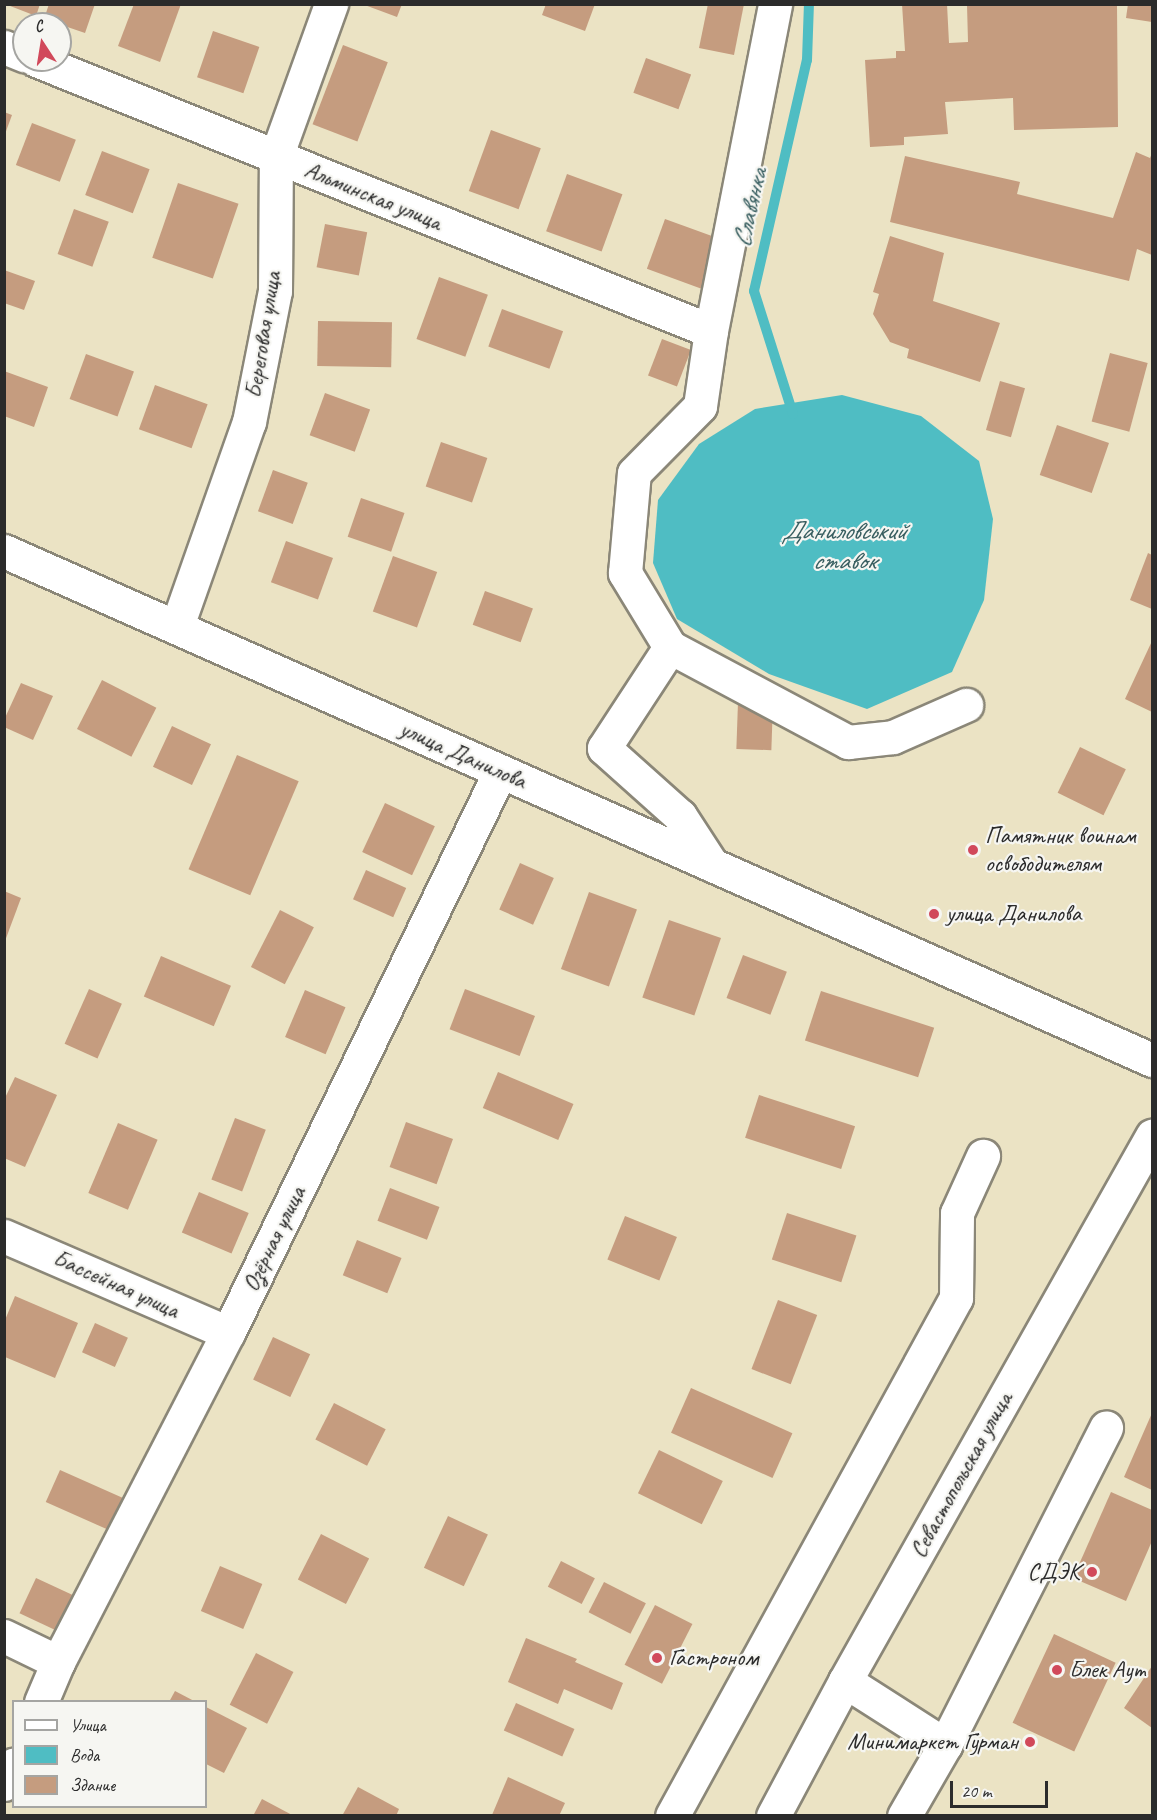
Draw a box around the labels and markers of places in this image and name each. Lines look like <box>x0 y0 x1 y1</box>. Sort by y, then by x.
place label: Памятник воинам освободителям <box>985 822 1135 878</box>
marker: Памятник воинам освободителям <box>966 843 980 857</box>
place label: улица Данилова <box>946 900 1080 928</box>
marker: улица Данилова <box>927 907 941 921</box>
place label: СДЭК <box>1027 1558 1080 1586</box>
marker: СДЭК <box>1085 1565 1099 1579</box>
place label: Гастроном <box>669 1644 758 1672</box>
marker: Гастроном <box>650 1651 664 1665</box>
place label: Блек Аут <box>1069 1656 1144 1684</box>
marker: Блек Аут <box>1050 1663 1064 1677</box>
place label: Минимаркет Гурман <box>846 1728 1018 1756</box>
marker: Минимаркет Гурман <box>1023 1735 1037 1749</box>

